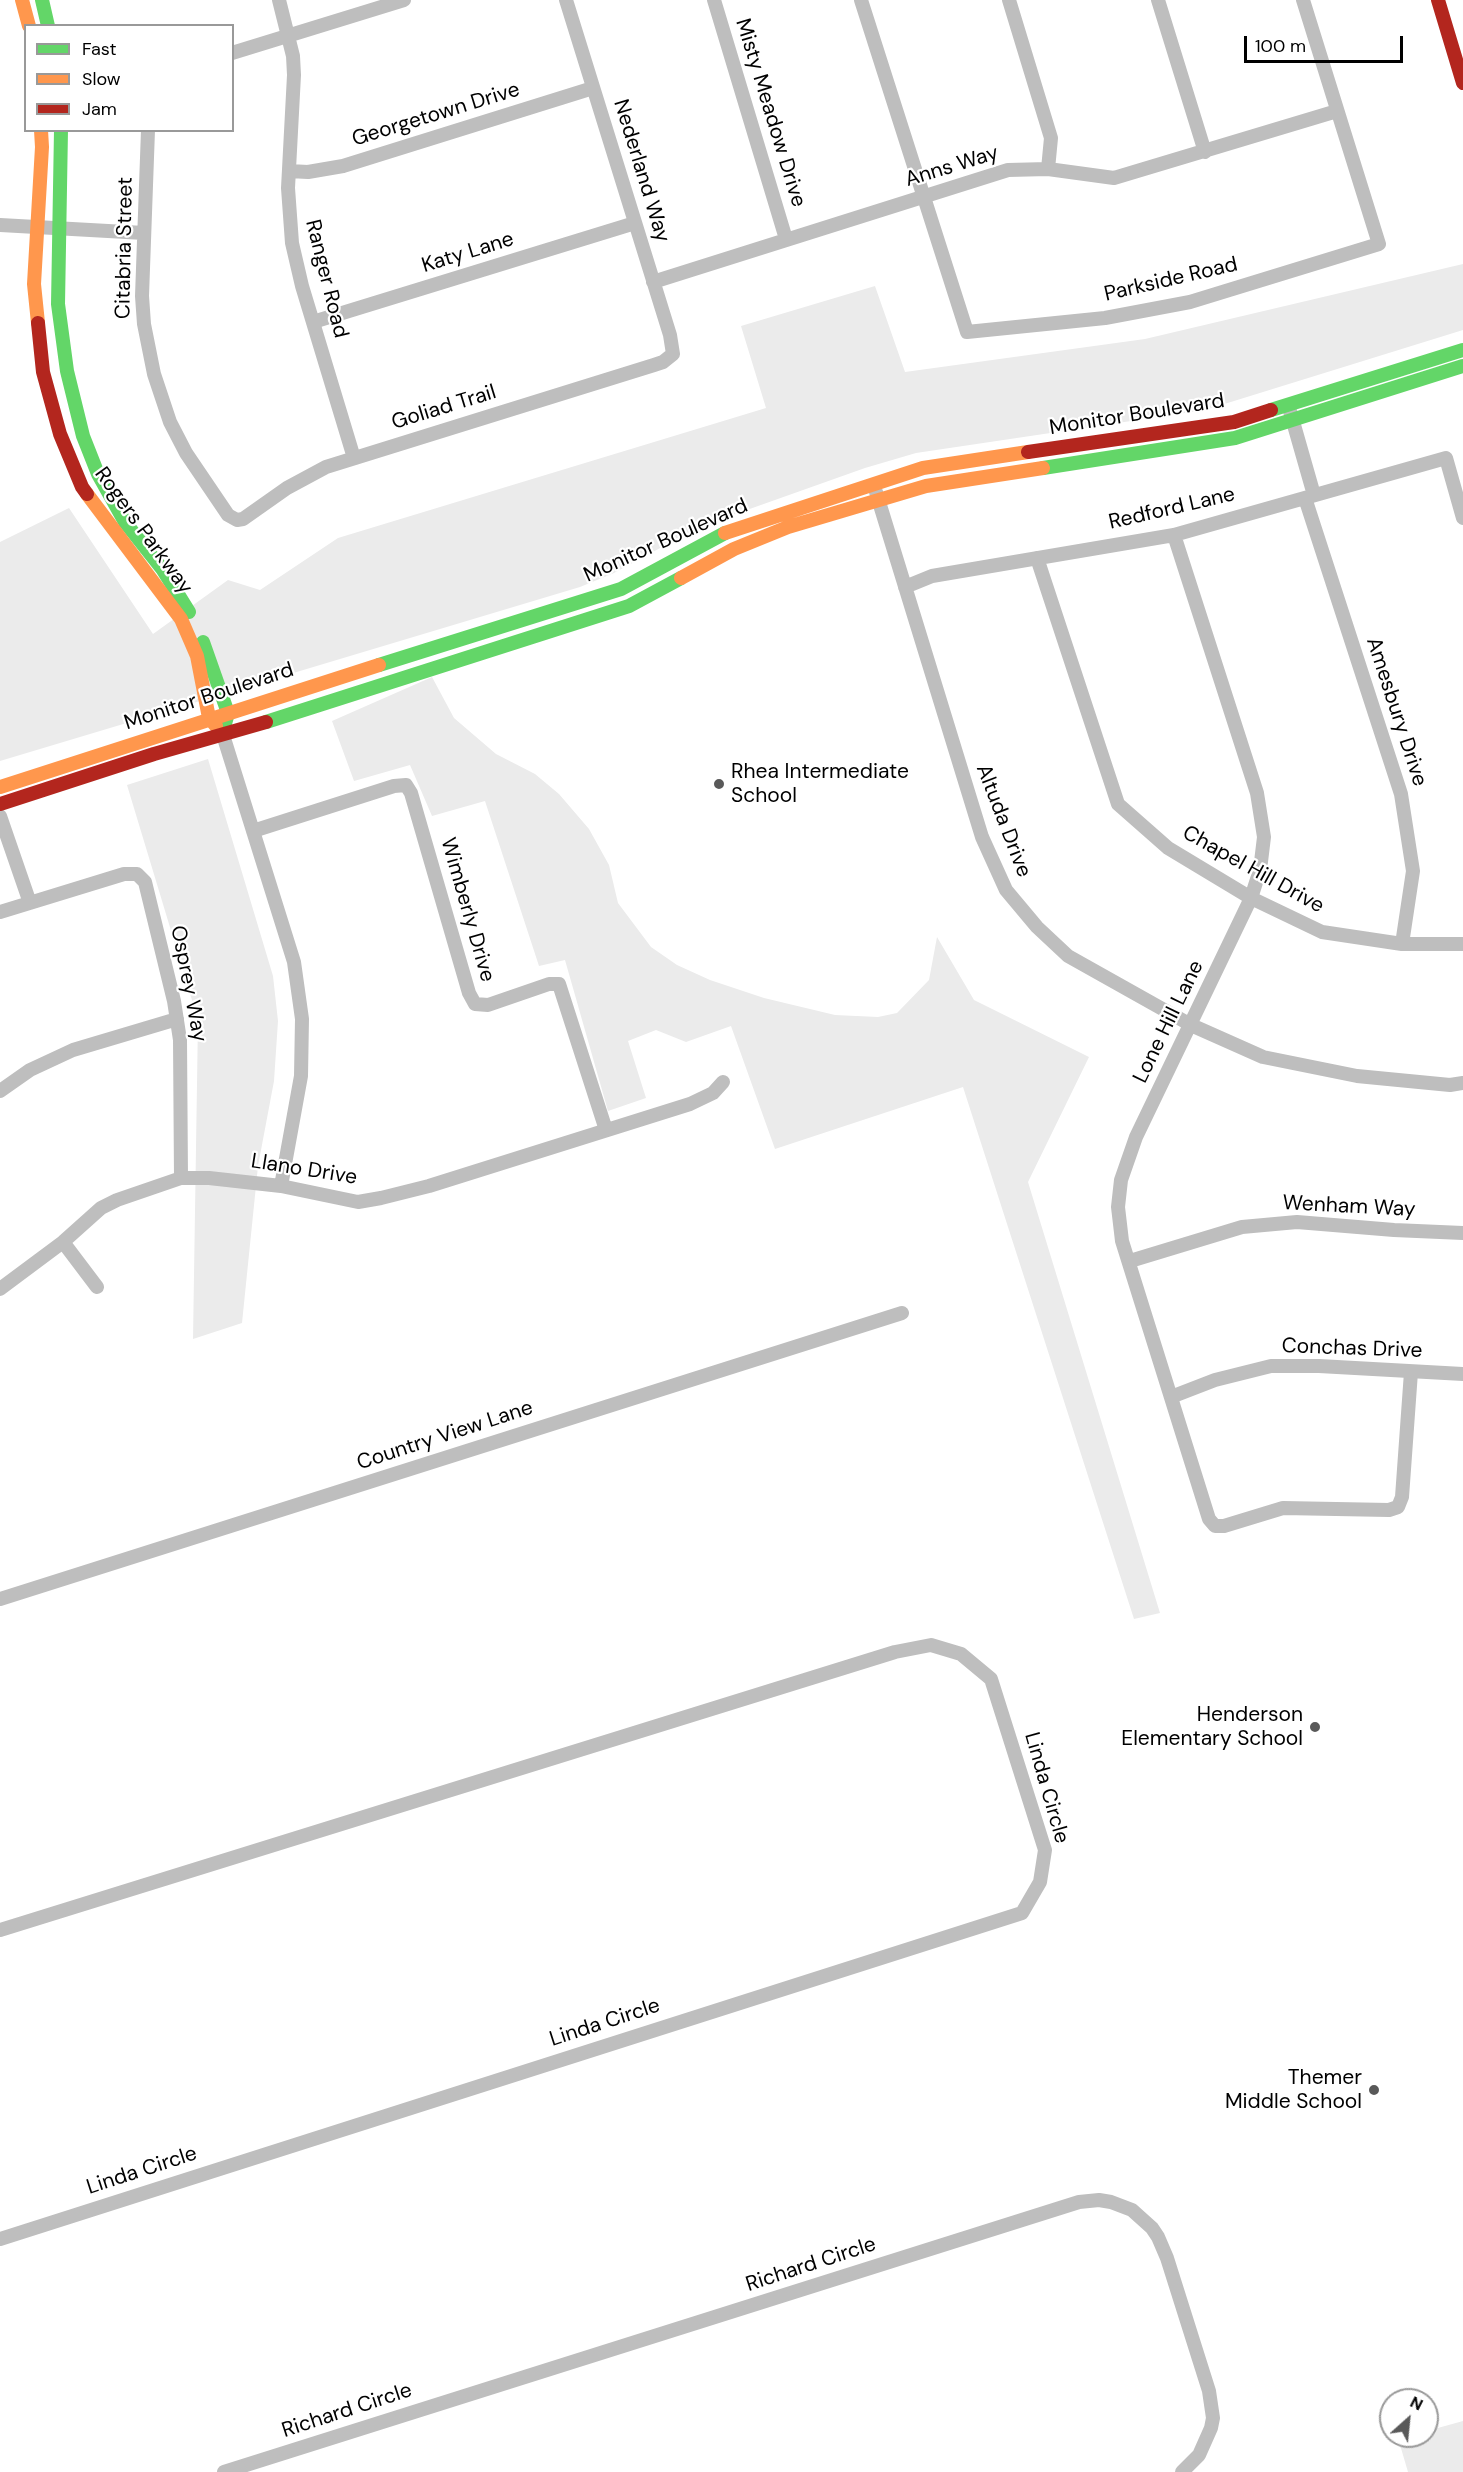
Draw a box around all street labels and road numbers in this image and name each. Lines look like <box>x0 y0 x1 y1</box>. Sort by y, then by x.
street label: Misty Meadow Drive <box>729 16 811 210</box>
street label: Georgetown Drive <box>349 78 523 152</box>
street label: Nederland Way <box>607 96 675 246</box>
street label: Anns Way <box>902 141 1002 193</box>
street label: Citabria Street <box>111 177 139 319</box>
street label: Ranger Road <box>299 217 353 341</box>
street label: Katy Lane <box>419 227 517 279</box>
street label: Parkside Road <box>1102 252 1240 308</box>
street label: Goliad Trail <box>389 380 499 436</box>
street label: Monitor Boulevard <box>1048 389 1226 441</box>
street label: Rogers Parkway <box>88 463 198 599</box>
street label: Redford Lane <box>1106 482 1238 536</box>
street label: Monitor Boulevard <box>580 494 752 588</box>
street label: Amesbury Drive <box>1360 634 1432 790</box>
street label: Monitor Boulevard <box>121 658 297 736</box>
street label: Altuda Drive <box>970 761 1036 881</box>
street label: Chapel Hill Drive <box>1178 821 1328 919</box>
street label: Wimberly Drive <box>434 835 500 985</box>
street label: Osprey Way <box>164 924 212 1044</box>
street label: Lone Hill Lane <box>1128 957 1210 1087</box>
street label: Llano Drive <box>249 1149 359 1191</box>
street label: Wenham Way <box>1282 1191 1416 1223</box>
street label: Conchas Drive <box>1281 1334 1423 1364</box>
street label: Country View Lane <box>354 1396 536 1476</box>
street label: Linda Circle <box>1018 1730 1074 1846</box>
street label: Linda Circle <box>547 1993 663 2053</box>
street label: Linda Circle <box>84 2141 200 2201</box>
street label: Richard Circle <box>743 2232 879 2298</box>
street label: Richard Circle <box>279 2378 415 2444</box>

